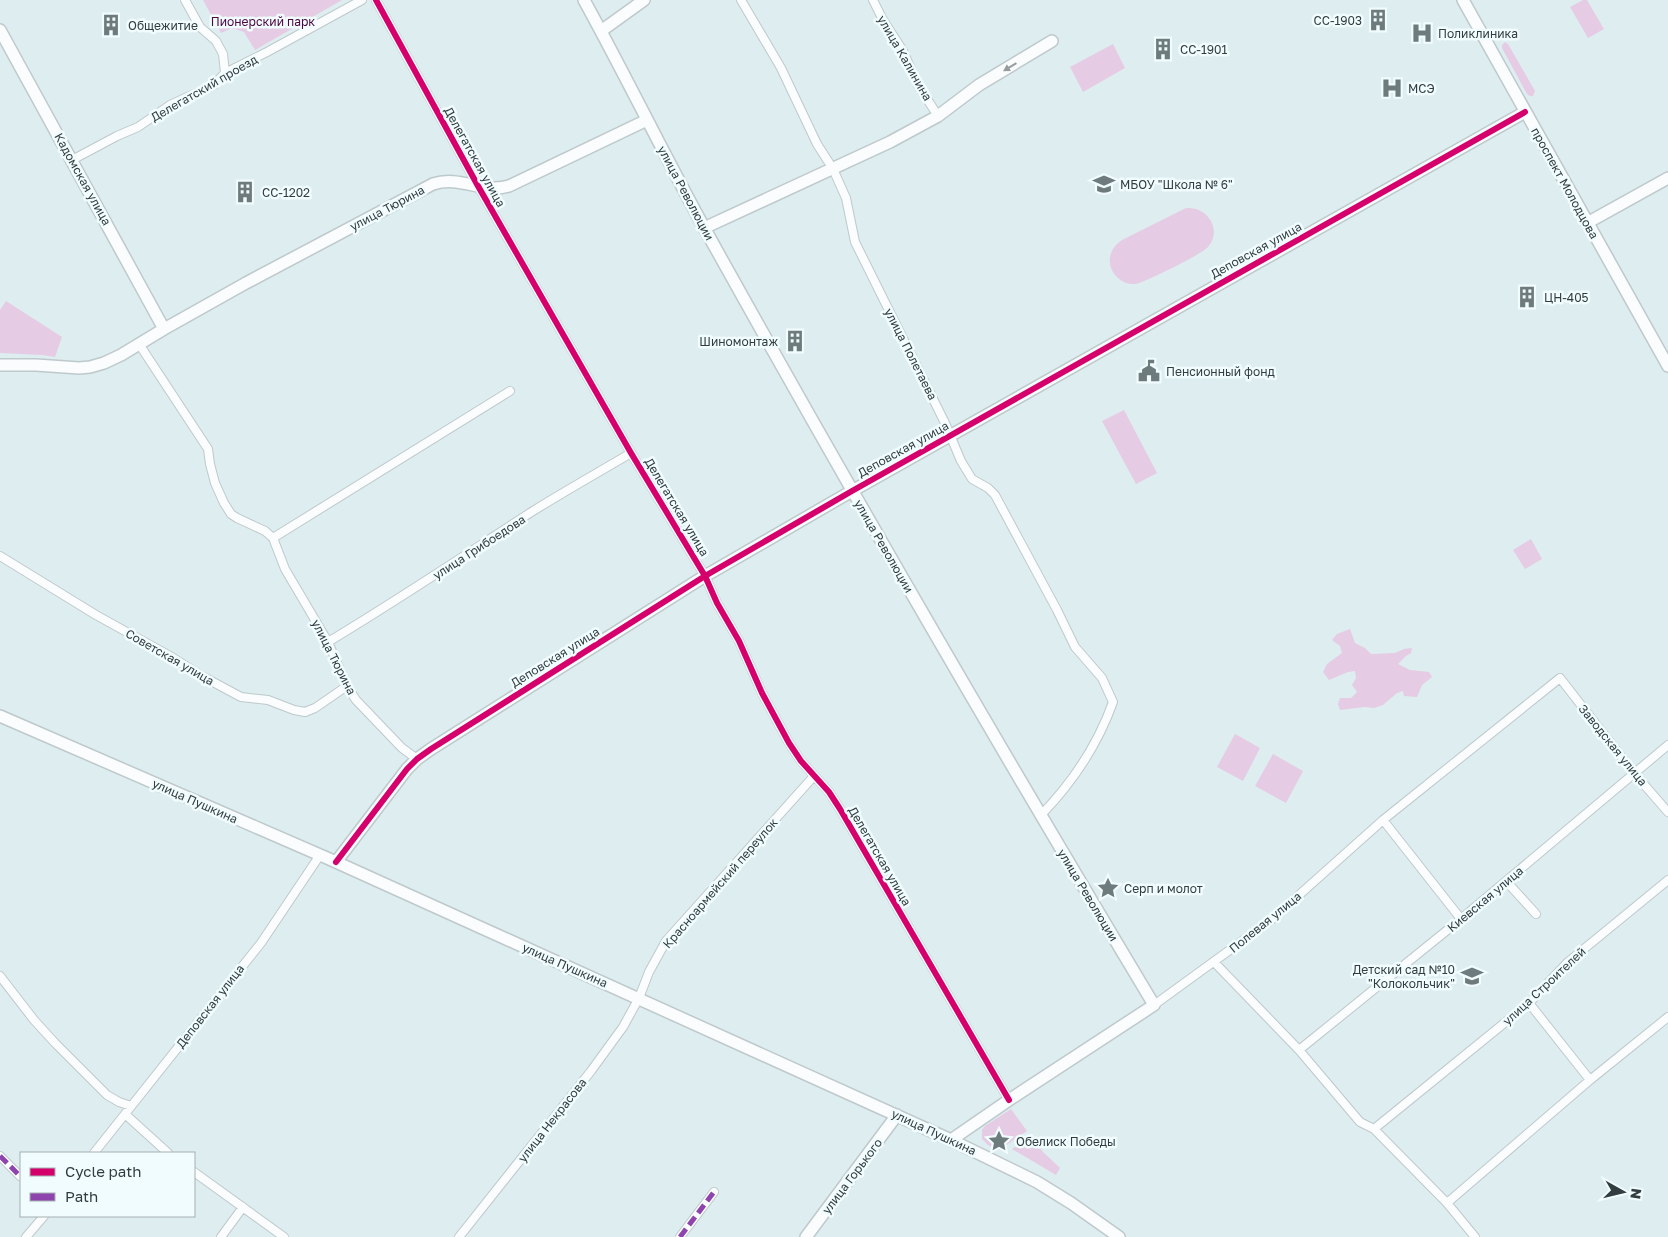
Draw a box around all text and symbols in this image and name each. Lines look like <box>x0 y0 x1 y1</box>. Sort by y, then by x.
building icon: СС-1903 <box>1365 7 1391 33</box>
building icon: Общежитие <box>98 12 124 38</box>
street label: улица Калинина <box>874 13 936 103</box>
place label: СС-1903 <box>1314 13 1362 28</box>
park label: Пионерский парк <box>211 14 315 29</box>
place label: Общежитие <box>128 18 198 33</box>
hospital icon: Поликлиника <box>1409 20 1435 46</box>
place label: Поликлиника <box>1438 26 1518 41</box>
building icon: СС-1901 <box>1150 36 1176 62</box>
place label: СС-1901 <box>1180 42 1227 57</box>
street label: Делегатский проезд <box>148 51 260 125</box>
one-way arrow <box>1004 62 1017 71</box>
hospital icon: МСЭ <box>1379 75 1405 101</box>
place label: МСЭ <box>1408 81 1435 96</box>
street label: Делегатская улица <box>441 104 509 210</box>
street label: проспект Молодцова <box>1528 125 1602 241</box>
street label: Кадомская улица <box>51 130 115 228</box>
street label: улица Революции <box>655 143 717 243</box>
school or university icon: МБОУ "Школа № 6" <box>1091 171 1117 197</box>
place label: МБОУ "Школа № 6" <box>1120 177 1233 192</box>
building icon: СС-1202 <box>232 179 258 205</box>
street label: улица Тюрина <box>347 182 427 234</box>
place label: СС-1202 <box>262 185 310 200</box>
street label: Деповская улица <box>1208 219 1304 281</box>
building icon: ЦН-405 <box>1514 284 1540 310</box>
place label: ЦН-405 <box>1544 290 1589 305</box>
street label: улица Полетаева <box>881 306 941 402</box>
building icon: Шиномонтаж <box>782 328 808 354</box>
place label: Шиномонтаж <box>699 334 778 349</box>
public building icon: Пенсионный фонд <box>1136 358 1162 384</box>
place label: Пенсионный фонд <box>1166 364 1275 379</box>
street label: Деповская улица <box>855 418 951 480</box>
street label: Делегатская улица <box>642 455 712 559</box>
street label: улица Революции <box>851 497 917 595</box>
street label: улица Грибоедова <box>430 511 528 583</box>
street label: улица Тюрина <box>309 617 359 697</box>
street label: Деповская улица <box>508 624 602 690</box>
street label: Советская улица <box>123 626 217 688</box>
street label: Заводская улица <box>1575 701 1651 789</box>
street label: улица Пушкина <box>150 775 240 827</box>
street label: Делегатская улица <box>845 804 915 908</box>
street label: Красноармейский переулок <box>659 815 781 951</box>
street label: улица Революции <box>1054 846 1122 944</box>
street label: Киевская улица <box>1444 863 1526 935</box>
place icon: Серп и молот <box>1095 875 1121 901</box>
place label: Серп и молот <box>1124 881 1203 896</box>
street label: Полевая улица <box>1226 888 1304 956</box>
street label: улица Пушкина <box>520 939 610 991</box>
street label: улица Строителей <box>1499 944 1589 1028</box>
street label: Деповская улица <box>173 961 247 1051</box>
place label: Детский сад №10 "Колокольчик" <box>1353 962 1455 991</box>
school or university icon: Детский сад №10 "Колокольчик" <box>1459 963 1485 989</box>
street label: улица Некрасова <box>515 1075 589 1165</box>
street label: улица Пушкина <box>889 1106 979 1158</box>
place icon: Обелиск Победы <box>986 1128 1012 1154</box>
place label: Обелиск Победы <box>1016 1134 1116 1149</box>
street label: улица Горького <box>819 1135 885 1217</box>
legend <box>20 1152 195 1217</box>
text: Cycle path <box>65 1162 141 1180</box>
north arrow <box>1598 1167 1648 1217</box>
text: Path <box>65 1187 98 1205</box>
text: N <box>1627 1187 1646 1200</box>

